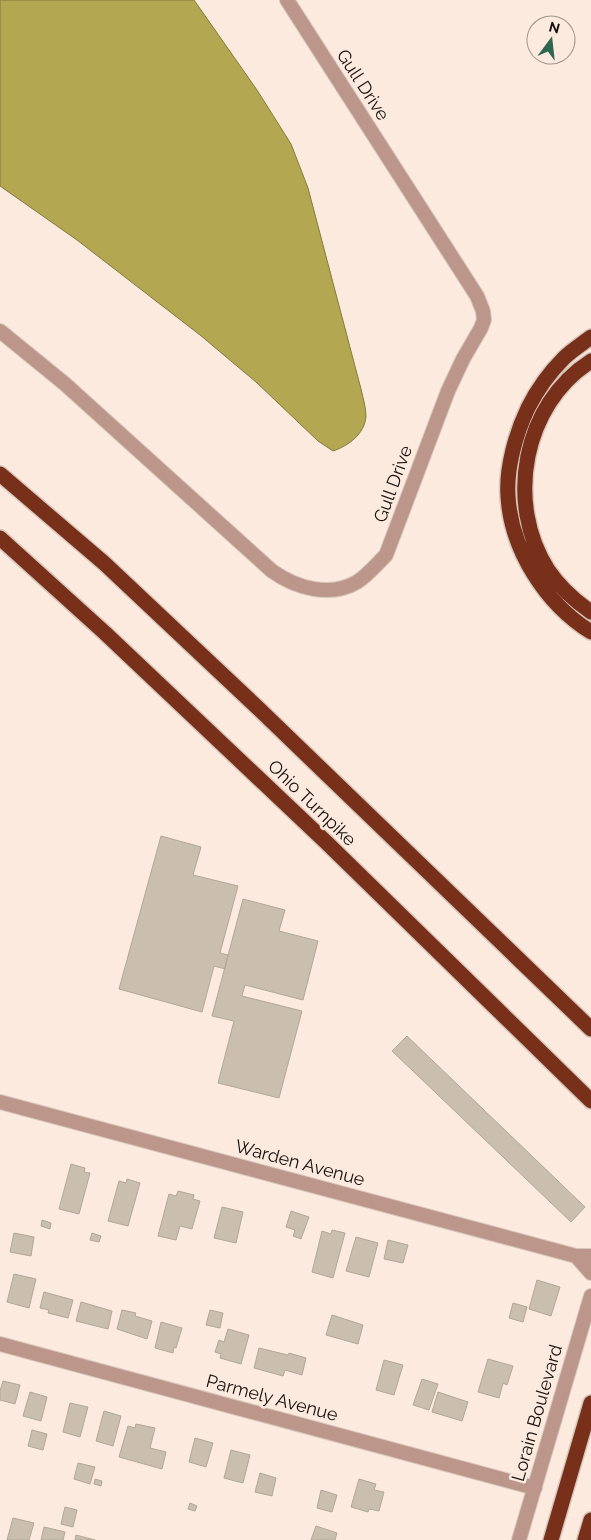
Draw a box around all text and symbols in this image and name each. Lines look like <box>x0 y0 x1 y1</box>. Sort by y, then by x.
north arrow <box>526 15 576 65</box>
text: N <box>547 18 562 37</box>
street label: Gull Drive <box>333 45 394 125</box>
street label: Gull Drive <box>369 442 416 525</box>
street label: Ohio Turnpike <box>264 755 361 850</box>
street label: Warden Avenue <box>233 1135 368 1190</box>
street label: Lorain Boulevard <box>507 1342 566 1484</box>
street label: Parmely Avenue <box>204 1370 341 1425</box>

